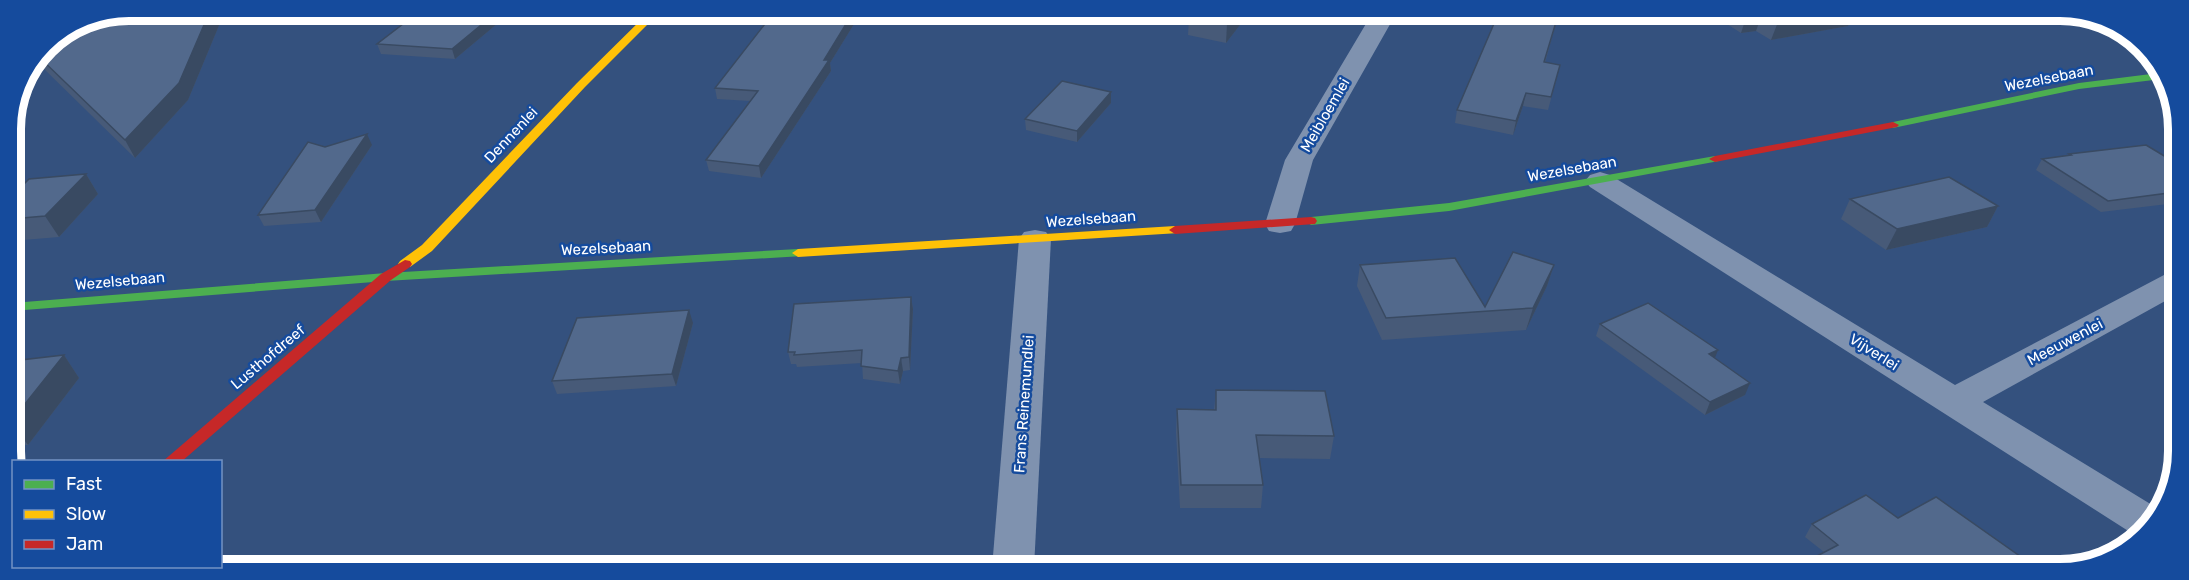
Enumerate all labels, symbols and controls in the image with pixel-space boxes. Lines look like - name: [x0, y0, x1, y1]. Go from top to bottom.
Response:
- street label: Wezelsebaan: [2003, 61, 2095, 95]
- street label: Meibloemlei: [1297, 75, 1353, 155]
- street label: Dennenlei: [481, 103, 541, 167]
- street label: Wezelsebaan: [1526, 152, 1618, 186]
- street label: Wezelsebaan: [1045, 207, 1137, 231]
- street label: Wezelsebaan: [560, 237, 652, 259]
- street label: Wezelsebaan: [74, 268, 166, 294]
- street label: Meeuwenlei: [2024, 315, 2106, 369]
- street label: Lusthofdreef: [227, 321, 309, 393]
- street label: Vijverlei: [1846, 330, 1902, 374]
- street label: Frans Reinemundlei: [1010, 334, 1038, 474]
- legend: [12, 460, 222, 568]
- text: Fast: [66, 473, 102, 495]
- text: Slow: [66, 503, 106, 525]
- text: Jam: [66, 533, 103, 555]

